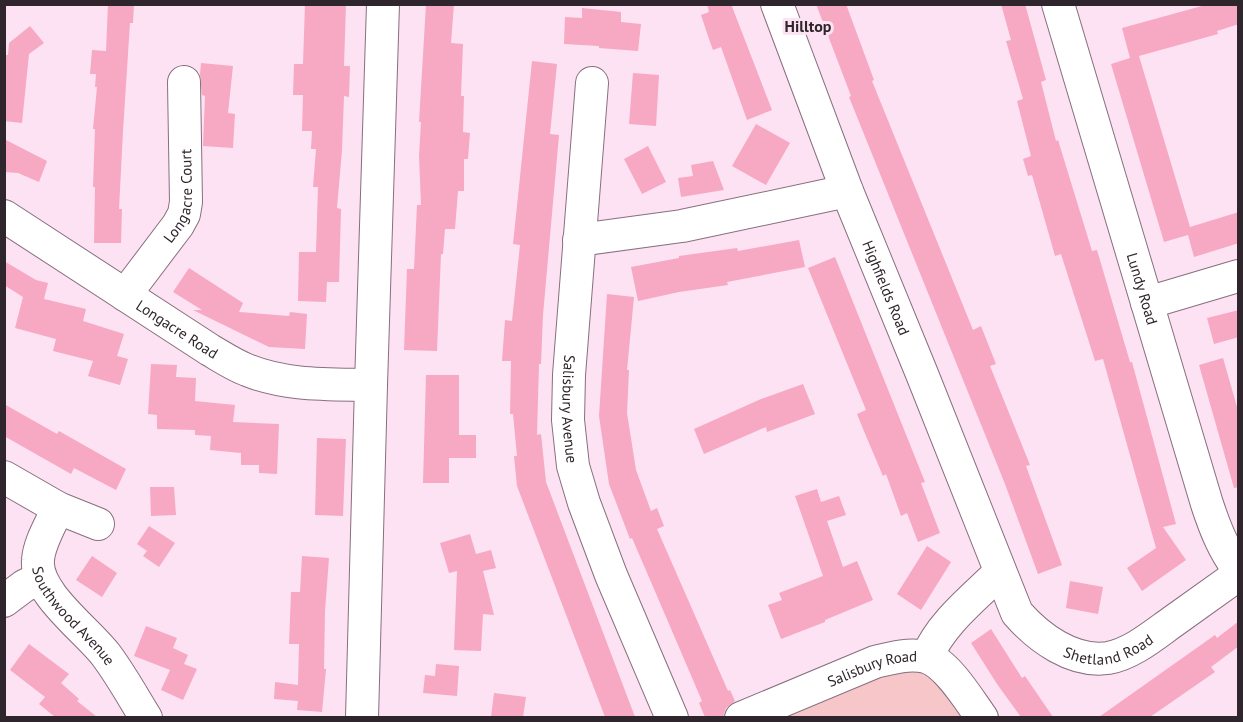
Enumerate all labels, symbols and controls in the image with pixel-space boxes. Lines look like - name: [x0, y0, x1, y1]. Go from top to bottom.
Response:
- district label: Hilltop: [785, 16, 832, 36]
- street label: Longacre Court: [159, 149, 196, 246]
- street label: Highfields Road: [859, 237, 914, 338]
- street label: Lundy Road: [1123, 250, 1163, 327]
- street label: Longacre Road: [133, 295, 222, 362]
- street label: Salisbury Avenue: [558, 354, 582, 464]
- street label: Southwood Avenue: [29, 564, 120, 669]
- street label: Shetland Road: [1061, 629, 1157, 668]
- street label: Salisbury Road: [824, 646, 917, 690]

